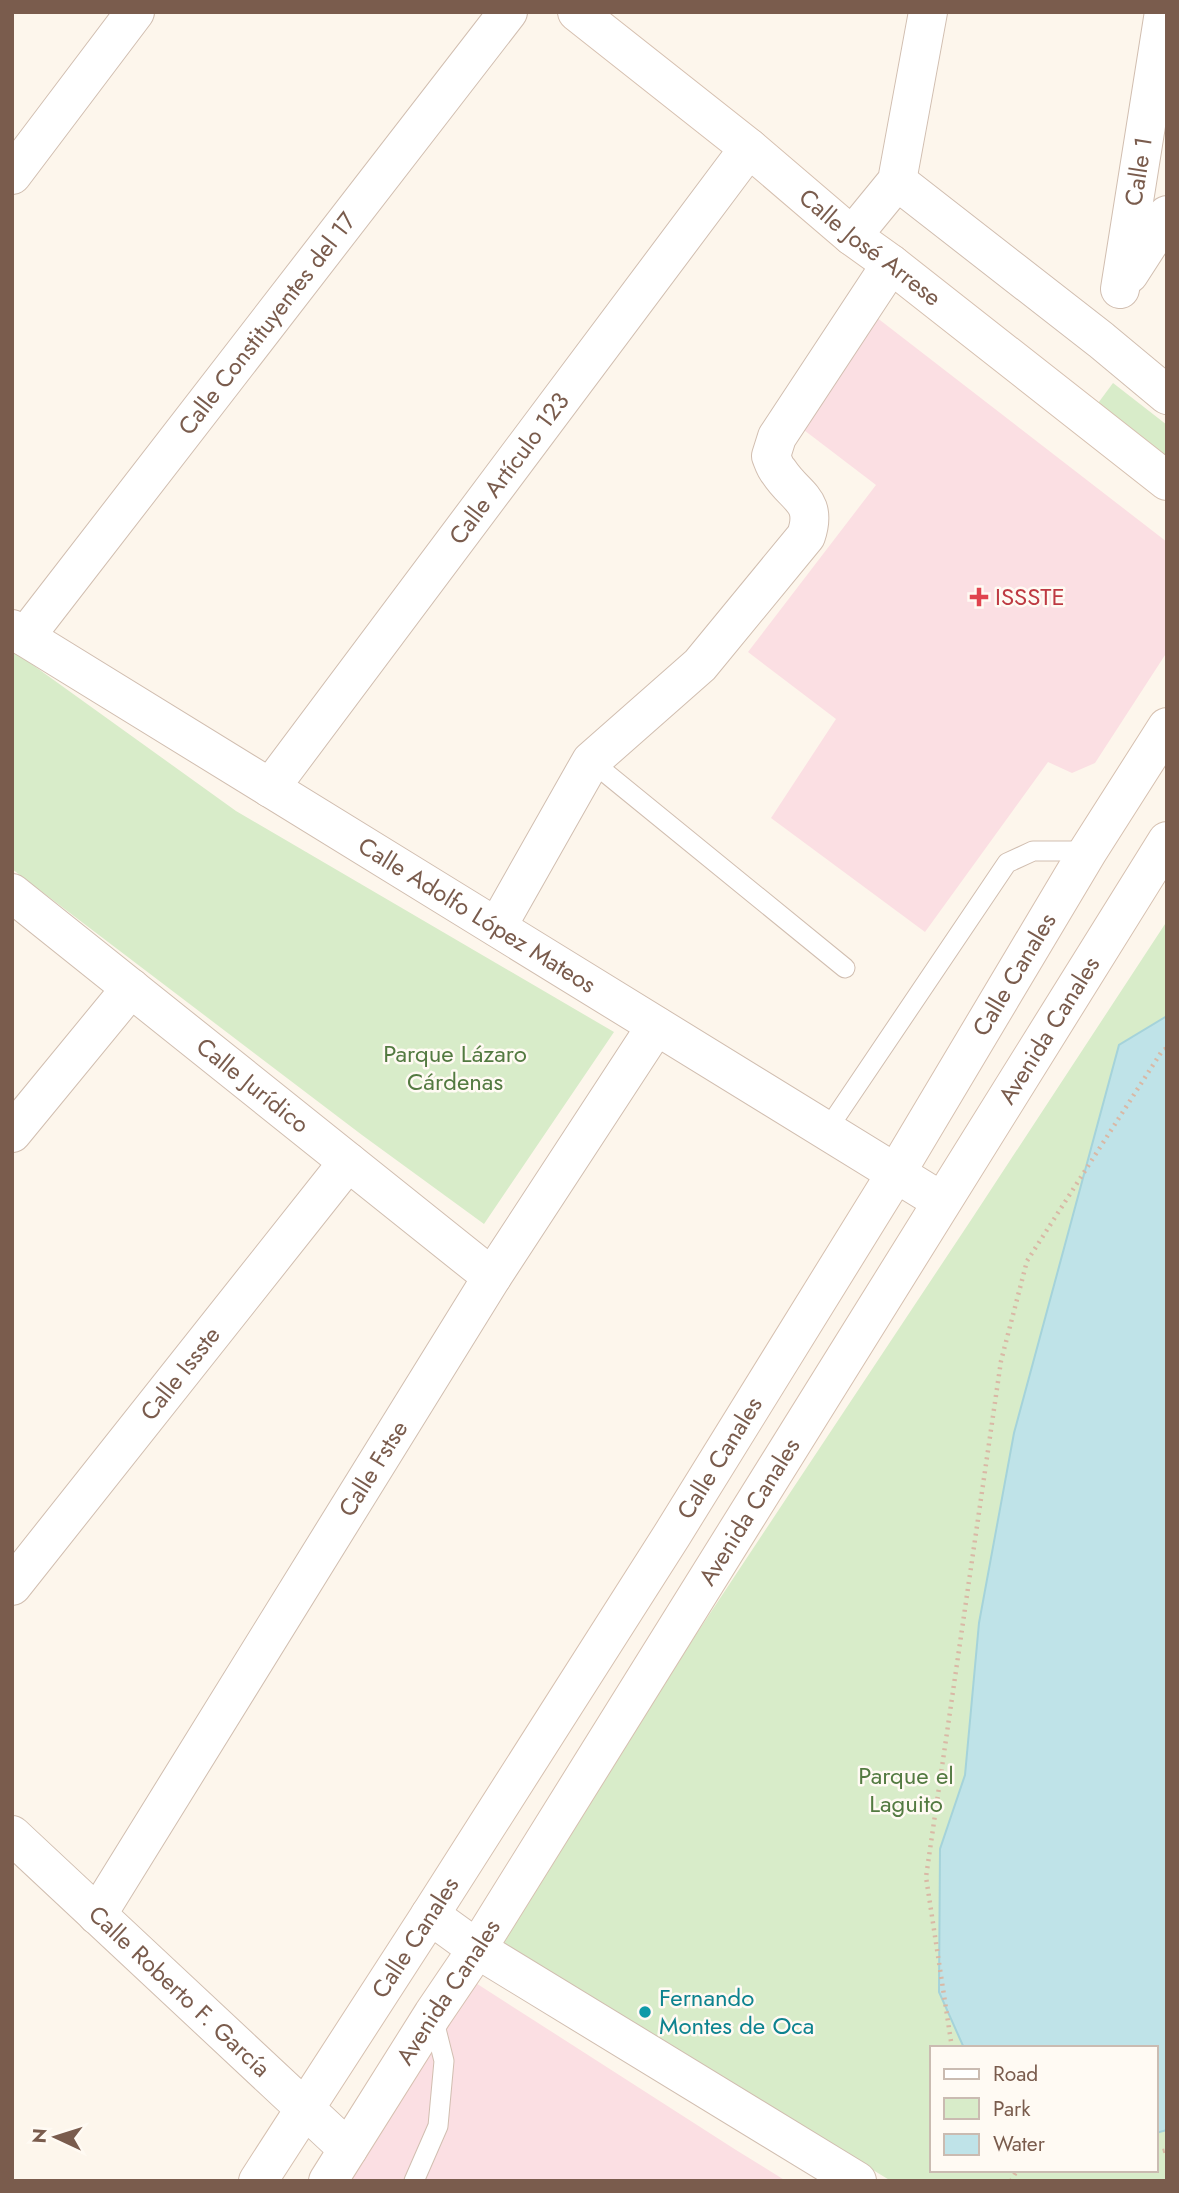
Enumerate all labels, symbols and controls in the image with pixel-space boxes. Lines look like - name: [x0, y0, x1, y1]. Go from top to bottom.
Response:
- street label: Calle 1: [1115, 134, 1161, 208]
- street label: Calle José Arrese: [791, 180, 949, 314]
- street label: Calle Constituyentes del 17: [169, 204, 364, 442]
- street label: Calle Artículo 123: [440, 385, 577, 552]
- place label: ISSSTE: [995, 579, 1065, 614]
- marker: ISSSTE: [969, 587, 989, 607]
- street label: Calle Adolfo López Mateos: [351, 828, 603, 1002]
- street label: Calle Canales: [963, 906, 1064, 1043]
- street label: Avenida Canales: [989, 949, 1108, 1111]
- street label: Calle Jurídico: [189, 1029, 317, 1141]
- park label: Parque Lázaro Cárdenas: [383, 1036, 527, 1099]
- street label: Calle Issste: [132, 1319, 228, 1428]
- street label: Calle Canales: [668, 1390, 771, 1526]
- street label: Calle Fstse: [330, 1413, 416, 1523]
- street label: Avenida Canales: [690, 1431, 808, 1592]
- park label: Parque el Laguito: [858, 1758, 954, 1821]
- street label: Calle Canales: [363, 1870, 467, 2005]
- street label: Calle Roberto F. García: [81, 1897, 278, 2085]
- street label: Avenida Canales: [387, 1912, 509, 2072]
- place label: Fernando Montes de Oca: [659, 1980, 814, 2043]
- marker: Fernando Montes de Oca: [637, 2004, 653, 2020]
- legend: [930, 2046, 1158, 2172]
- text: Road: [993, 2059, 1038, 2089]
- text: Park: [993, 2094, 1031, 2124]
- north arrow: [21, 2102, 91, 2172]
- text: N: [26, 2127, 54, 2144]
- text: Water: [993, 2129, 1046, 2159]

